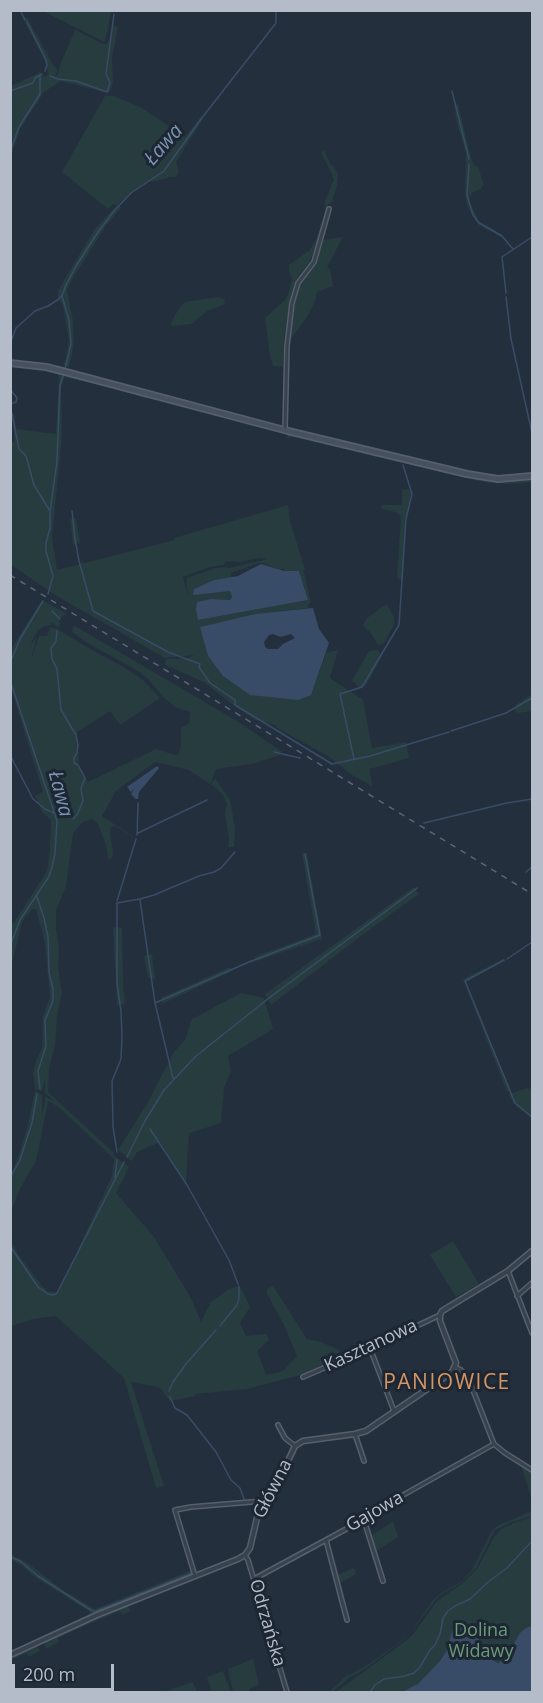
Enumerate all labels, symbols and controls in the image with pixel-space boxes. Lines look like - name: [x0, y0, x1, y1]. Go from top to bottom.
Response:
- water label: Ława: [140, 120, 188, 170]
- water label: Ława: [42, 768, 78, 820]
- street label: Kasztanowa: [321, 1315, 421, 1377]
- district label: PANIOWICE: [383, 1370, 511, 1396]
- street label: Główna: [249, 1456, 297, 1522]
- street label: Gajowa: [343, 1487, 407, 1537]
- street label: Odrzańska: [244, 1577, 290, 1669]
- park label: Dolina Widawy: [448, 1620, 514, 1662]
- scale bar: [15, 1652, 117, 1690]
- text: 200 m: [23, 1662, 75, 1686]

